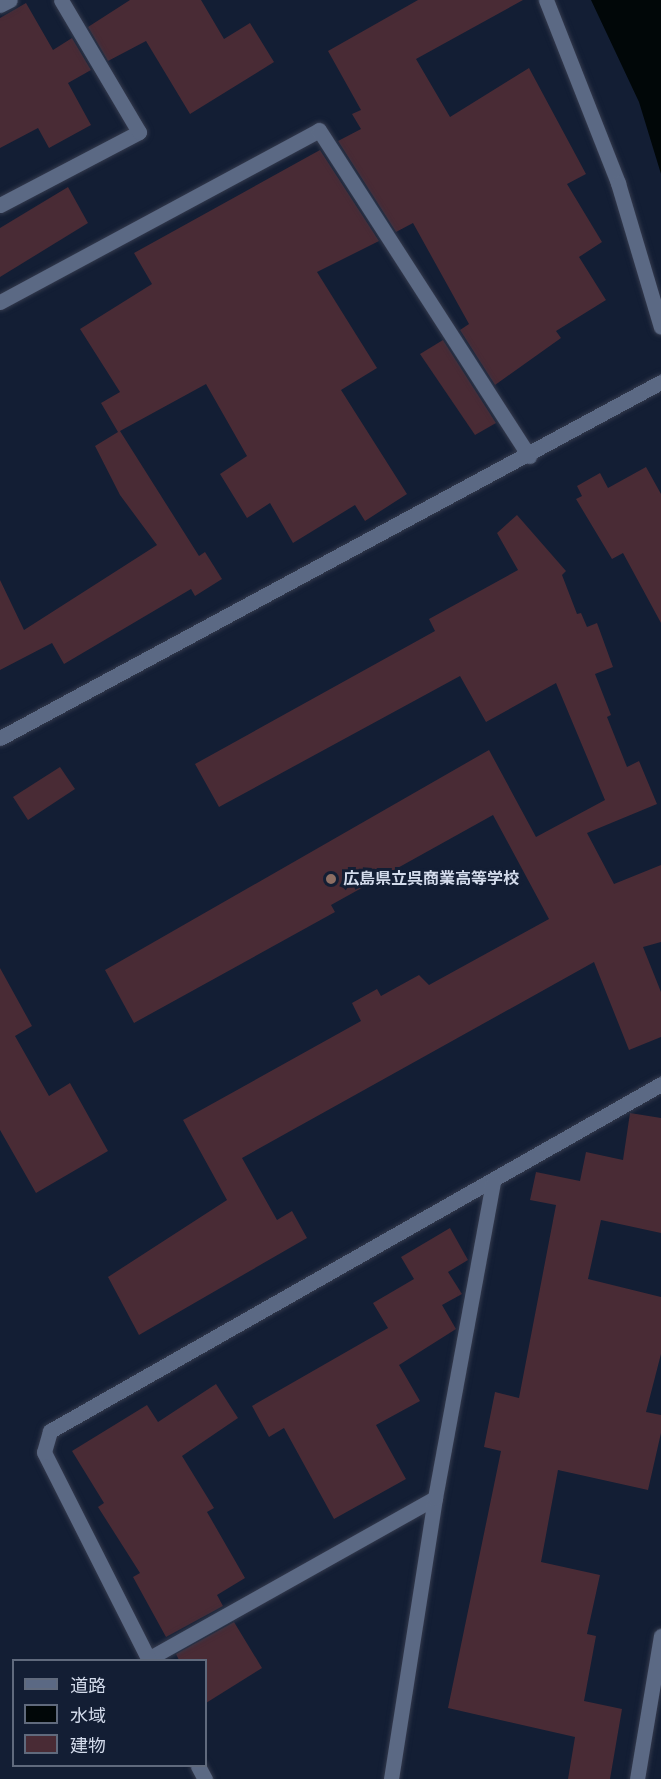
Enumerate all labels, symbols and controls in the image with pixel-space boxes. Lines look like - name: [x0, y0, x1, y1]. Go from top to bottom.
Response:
- place label: 広島県立呉商業高等学校: [343, 869, 519, 889]
- marker: 広島県立呉商業高等学校: [324, 872, 338, 886]
- legend: [12, 1659, 207, 1767]
- text: 道路: [70, 1675, 106, 1697]
- text: 水域: [70, 1705, 106, 1727]
- text: 建物: [70, 1735, 106, 1757]

